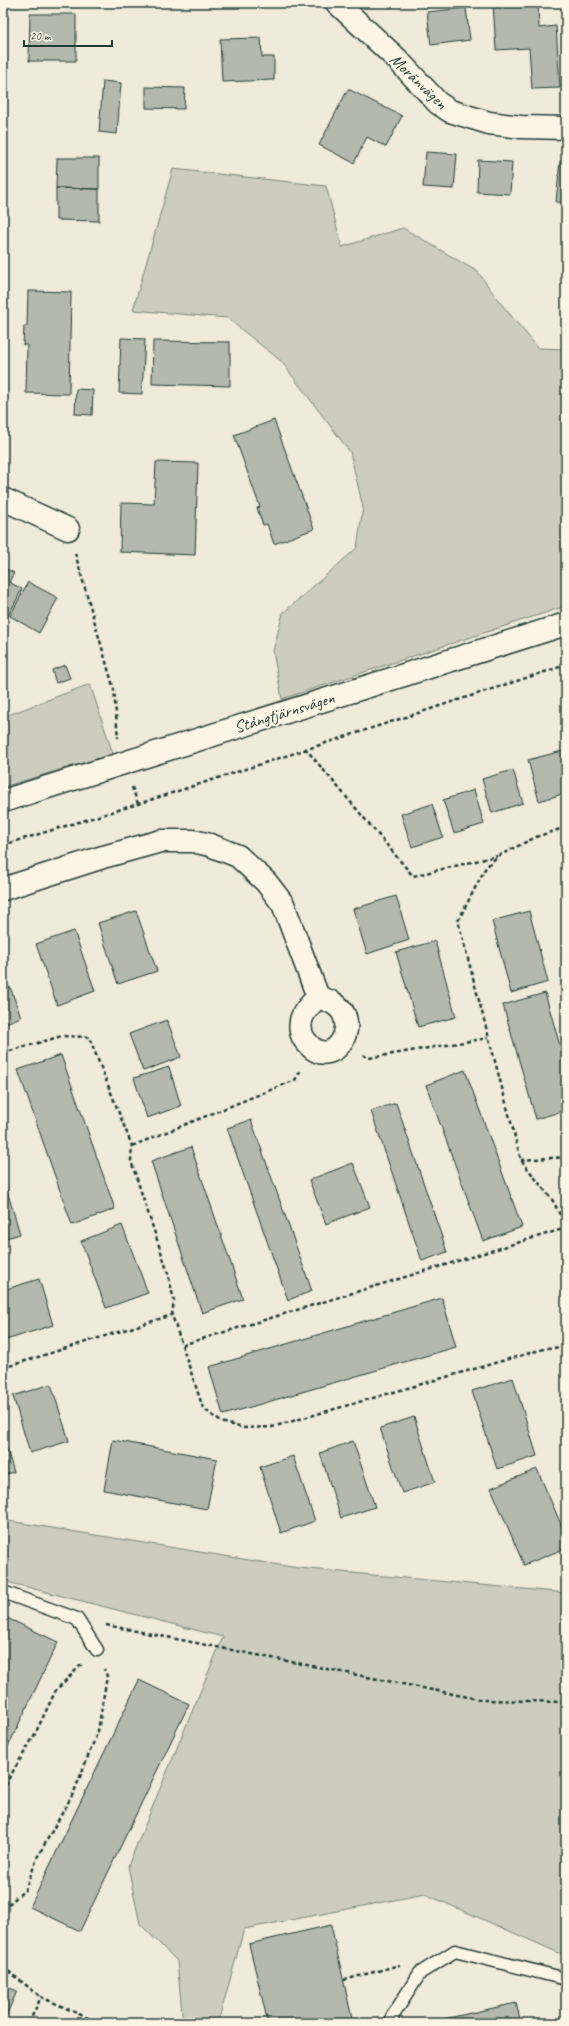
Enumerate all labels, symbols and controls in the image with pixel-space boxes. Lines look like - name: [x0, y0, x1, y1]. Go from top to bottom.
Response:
- scale bar: [24, 22, 112, 48]
- text: 20 m: [30, 28, 52, 44]
- street label: Moränvägen: [386, 49, 452, 114]
- street label: Stångtjärnsvägen: [231, 687, 337, 738]

